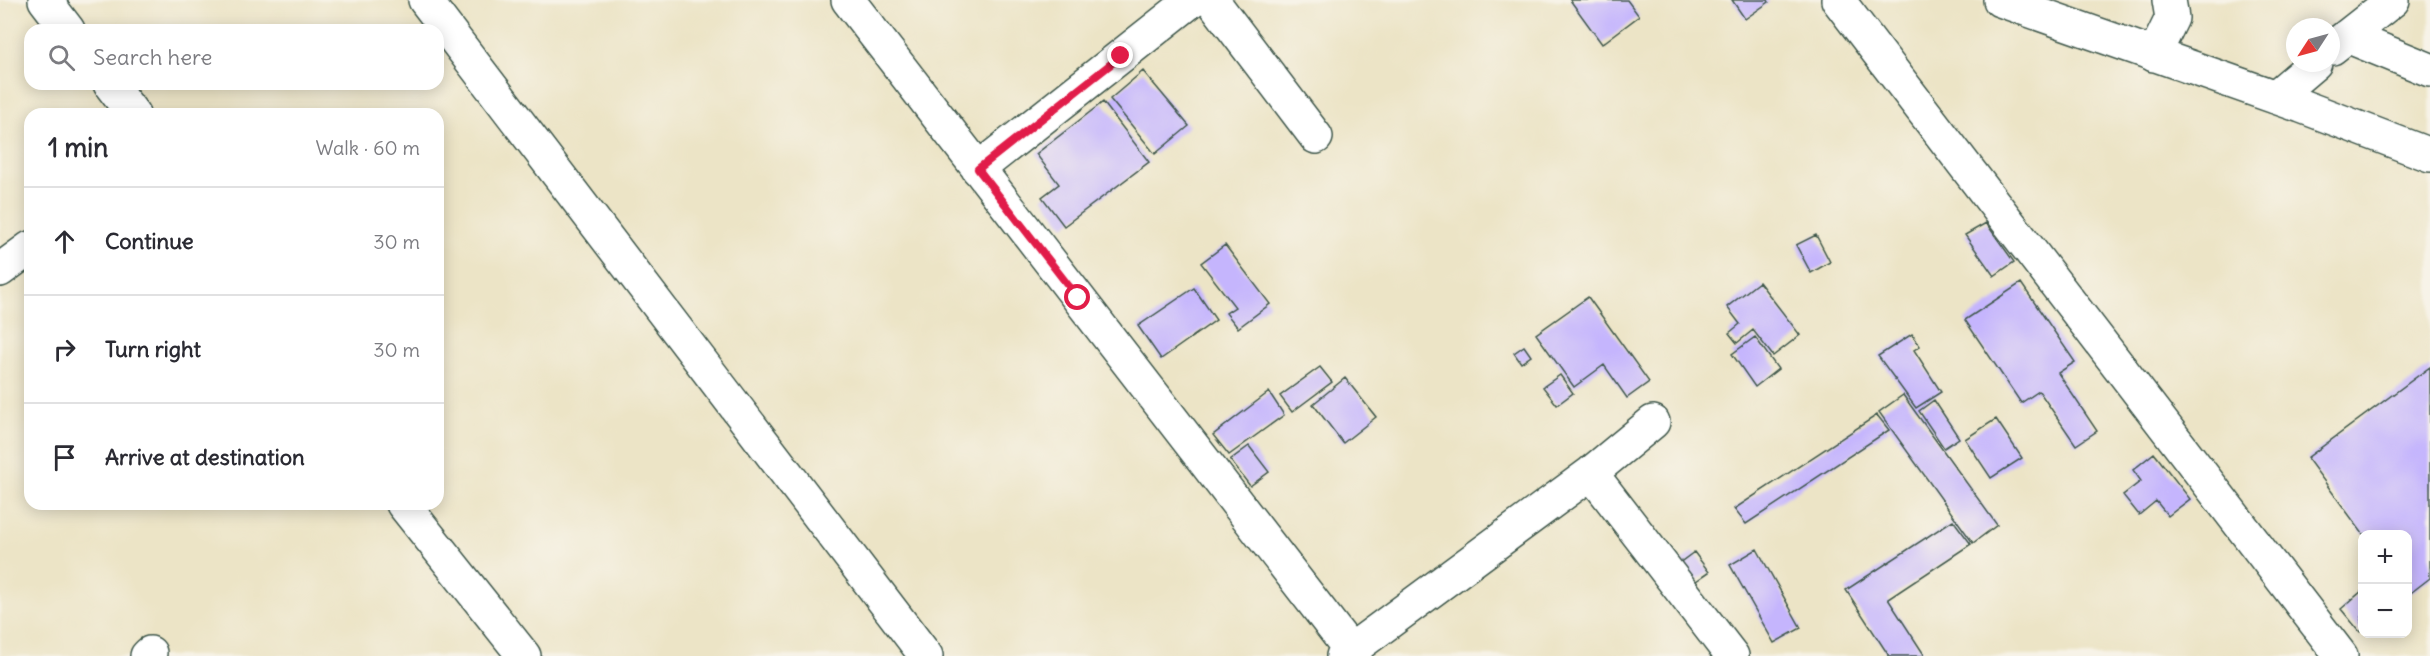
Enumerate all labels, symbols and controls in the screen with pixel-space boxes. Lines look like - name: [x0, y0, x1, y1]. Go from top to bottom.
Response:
- north arrow: [2286, 18, 2340, 72]
- search box: [24, 24, 444, 90]
- icon: search: [45, 41, 78, 74]
- route end: [1107, 42, 1133, 68]
- text: Search here: [93, 43, 212, 71]
- text: 1 min: [48, 131, 108, 164]
- text: Walk · 60 m: [315, 135, 420, 160]
- icon: ahead: [48, 225, 81, 258]
- text: Continue: [105, 227, 194, 255]
- text: 30 m: [373, 229, 420, 254]
- route start: [1064, 284, 1090, 310]
- icon: right: [48, 333, 81, 366]
- text: Turn right: [105, 335, 201, 363]
- text: 30 m: [373, 337, 420, 362]
- icon: arrive: [48, 441, 81, 474]
- text: Arrive at destination: [105, 443, 305, 471]
- map controls: [2358, 530, 2412, 638]
- button: +: [2358, 530, 2412, 584]
- button: −: [2358, 584, 2412, 638]

